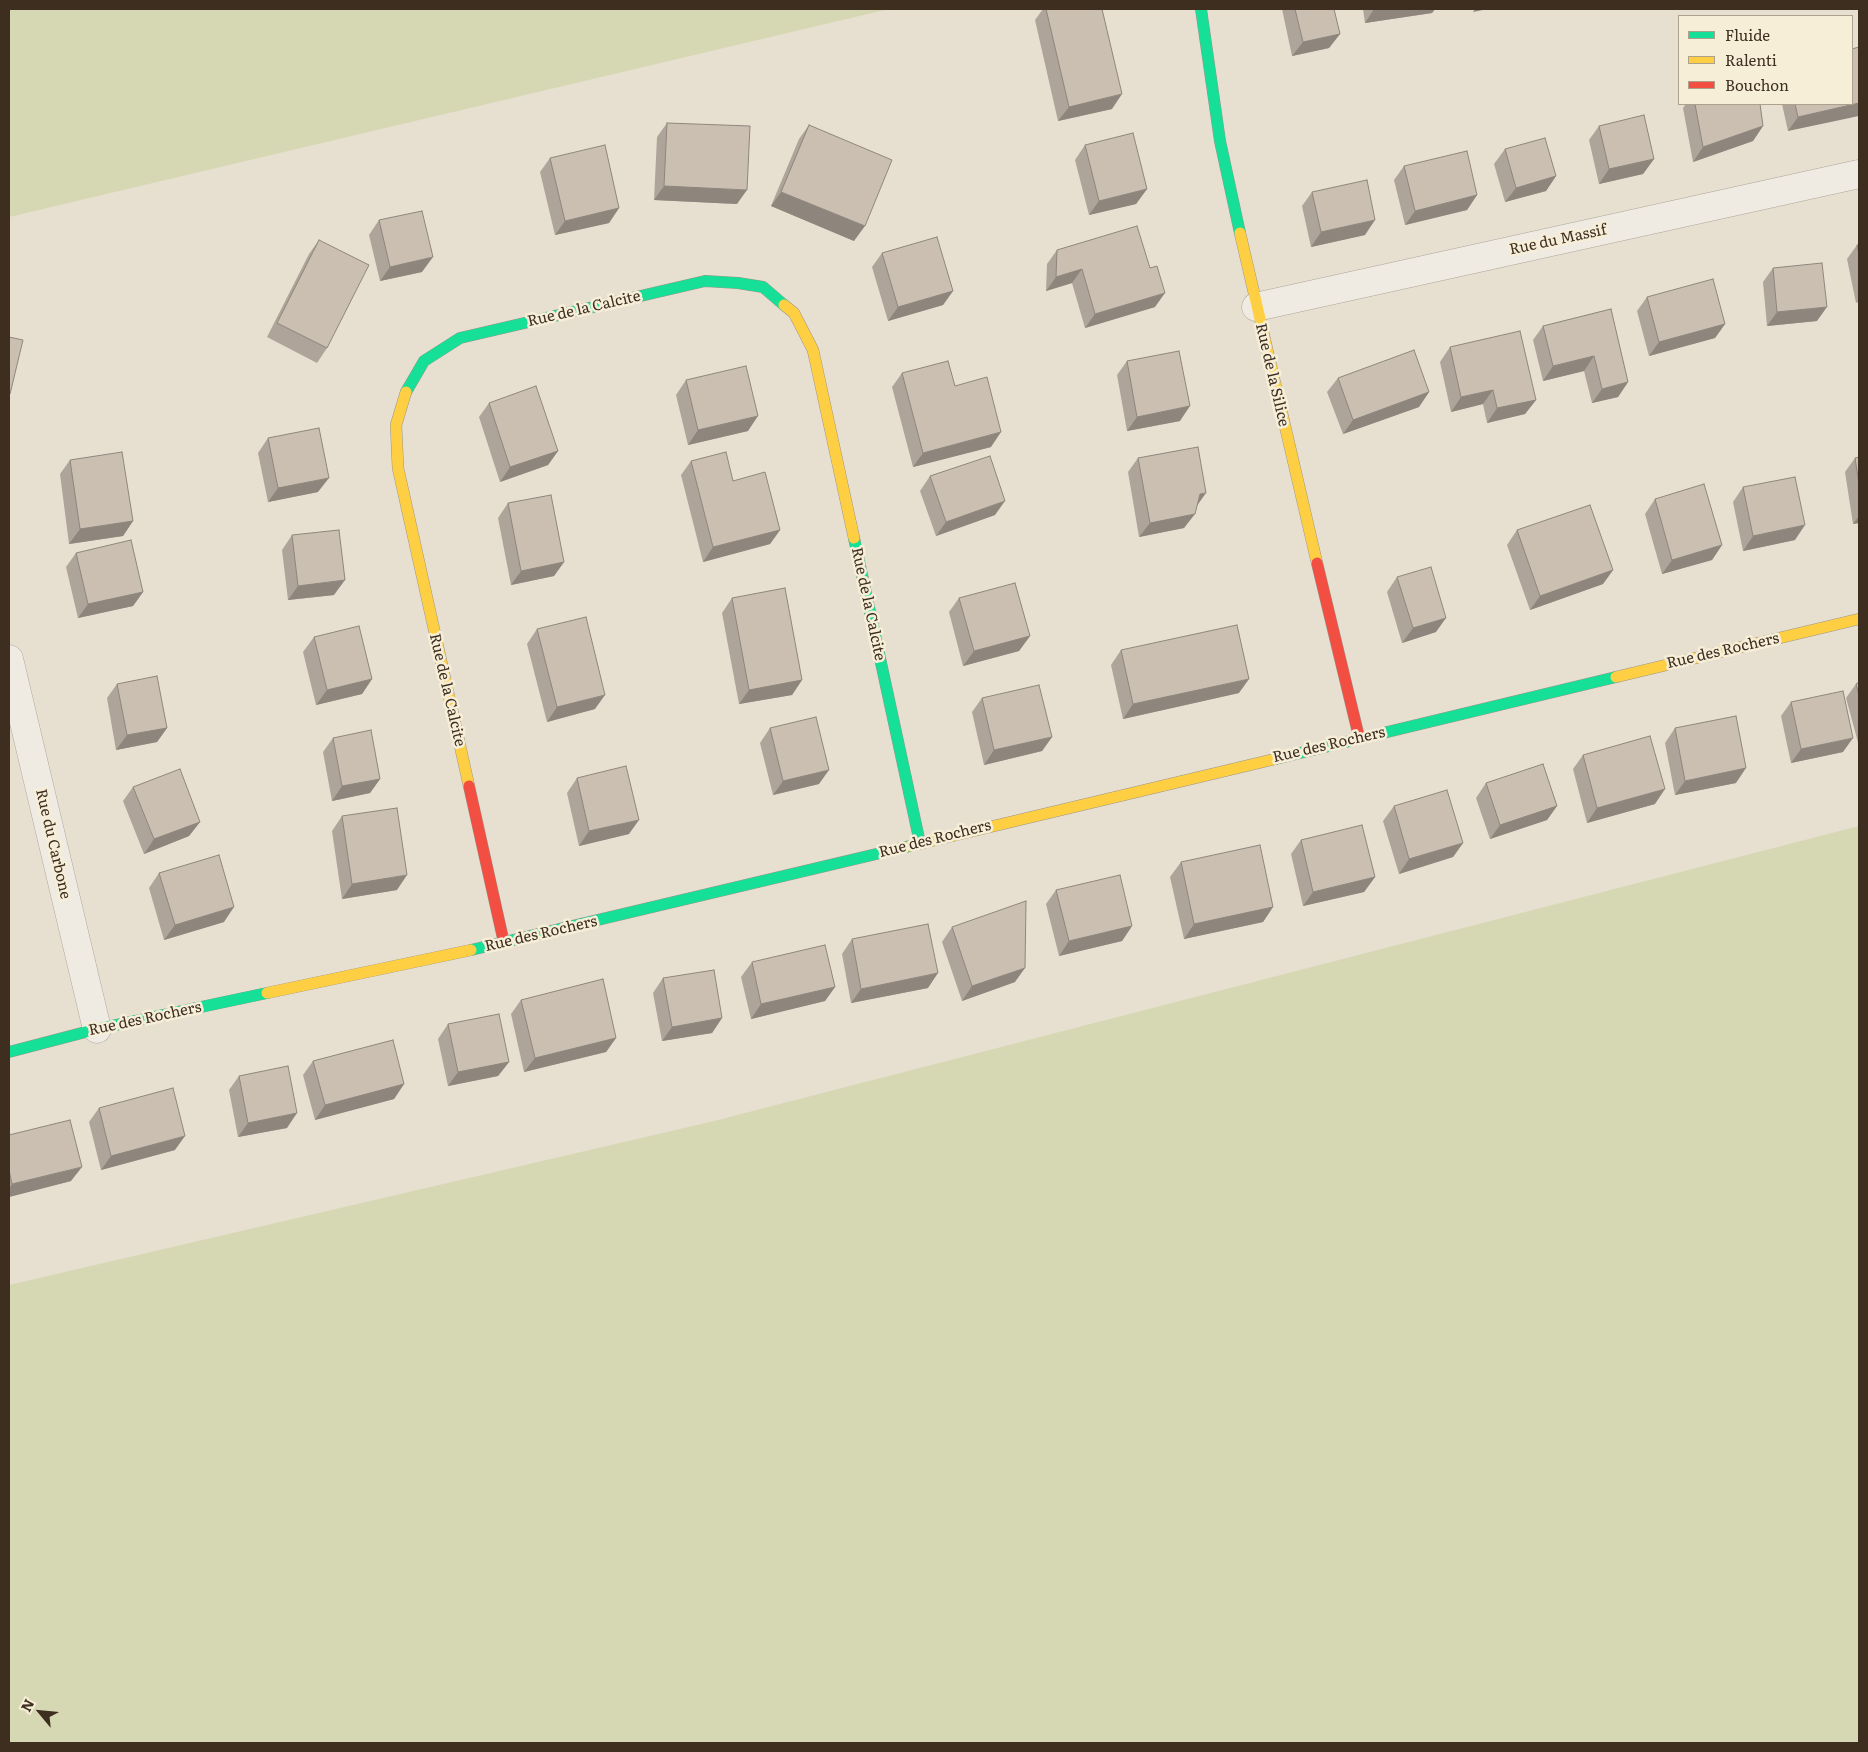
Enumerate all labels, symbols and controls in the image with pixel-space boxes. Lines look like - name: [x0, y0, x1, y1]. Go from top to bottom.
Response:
- legend: [1678, 15, 1853, 105]
- text: Fluide: [1725, 23, 1770, 46]
- text: Ralenti: [1725, 48, 1777, 71]
- text: Bouchon: [1725, 73, 1789, 96]
- street label: Rue du Massif: [1508, 221, 1608, 259]
- street label: Rue de la Calcite: [526, 287, 642, 331]
- street label: Rue de la Silice: [1251, 322, 1293, 428]
- street label: Rue de la Calcite: [847, 546, 889, 662]
- street label: Rue des Rochers: [1665, 629, 1781, 673]
- street label: Rue de la Calcite: [425, 632, 469, 748]
- street label: Rue des Rochers: [1271, 723, 1387, 767]
- street label: Rue du Carbone: [32, 787, 74, 901]
- street label: Rue des Rochers: [877, 816, 993, 862]
- street label: Rue des Rochers: [483, 912, 599, 956]
- street label: Rue des Rochers: [87, 998, 203, 1040]
- north arrow: [15, 1687, 65, 1737]
- text: N: [15, 1695, 38, 1715]

